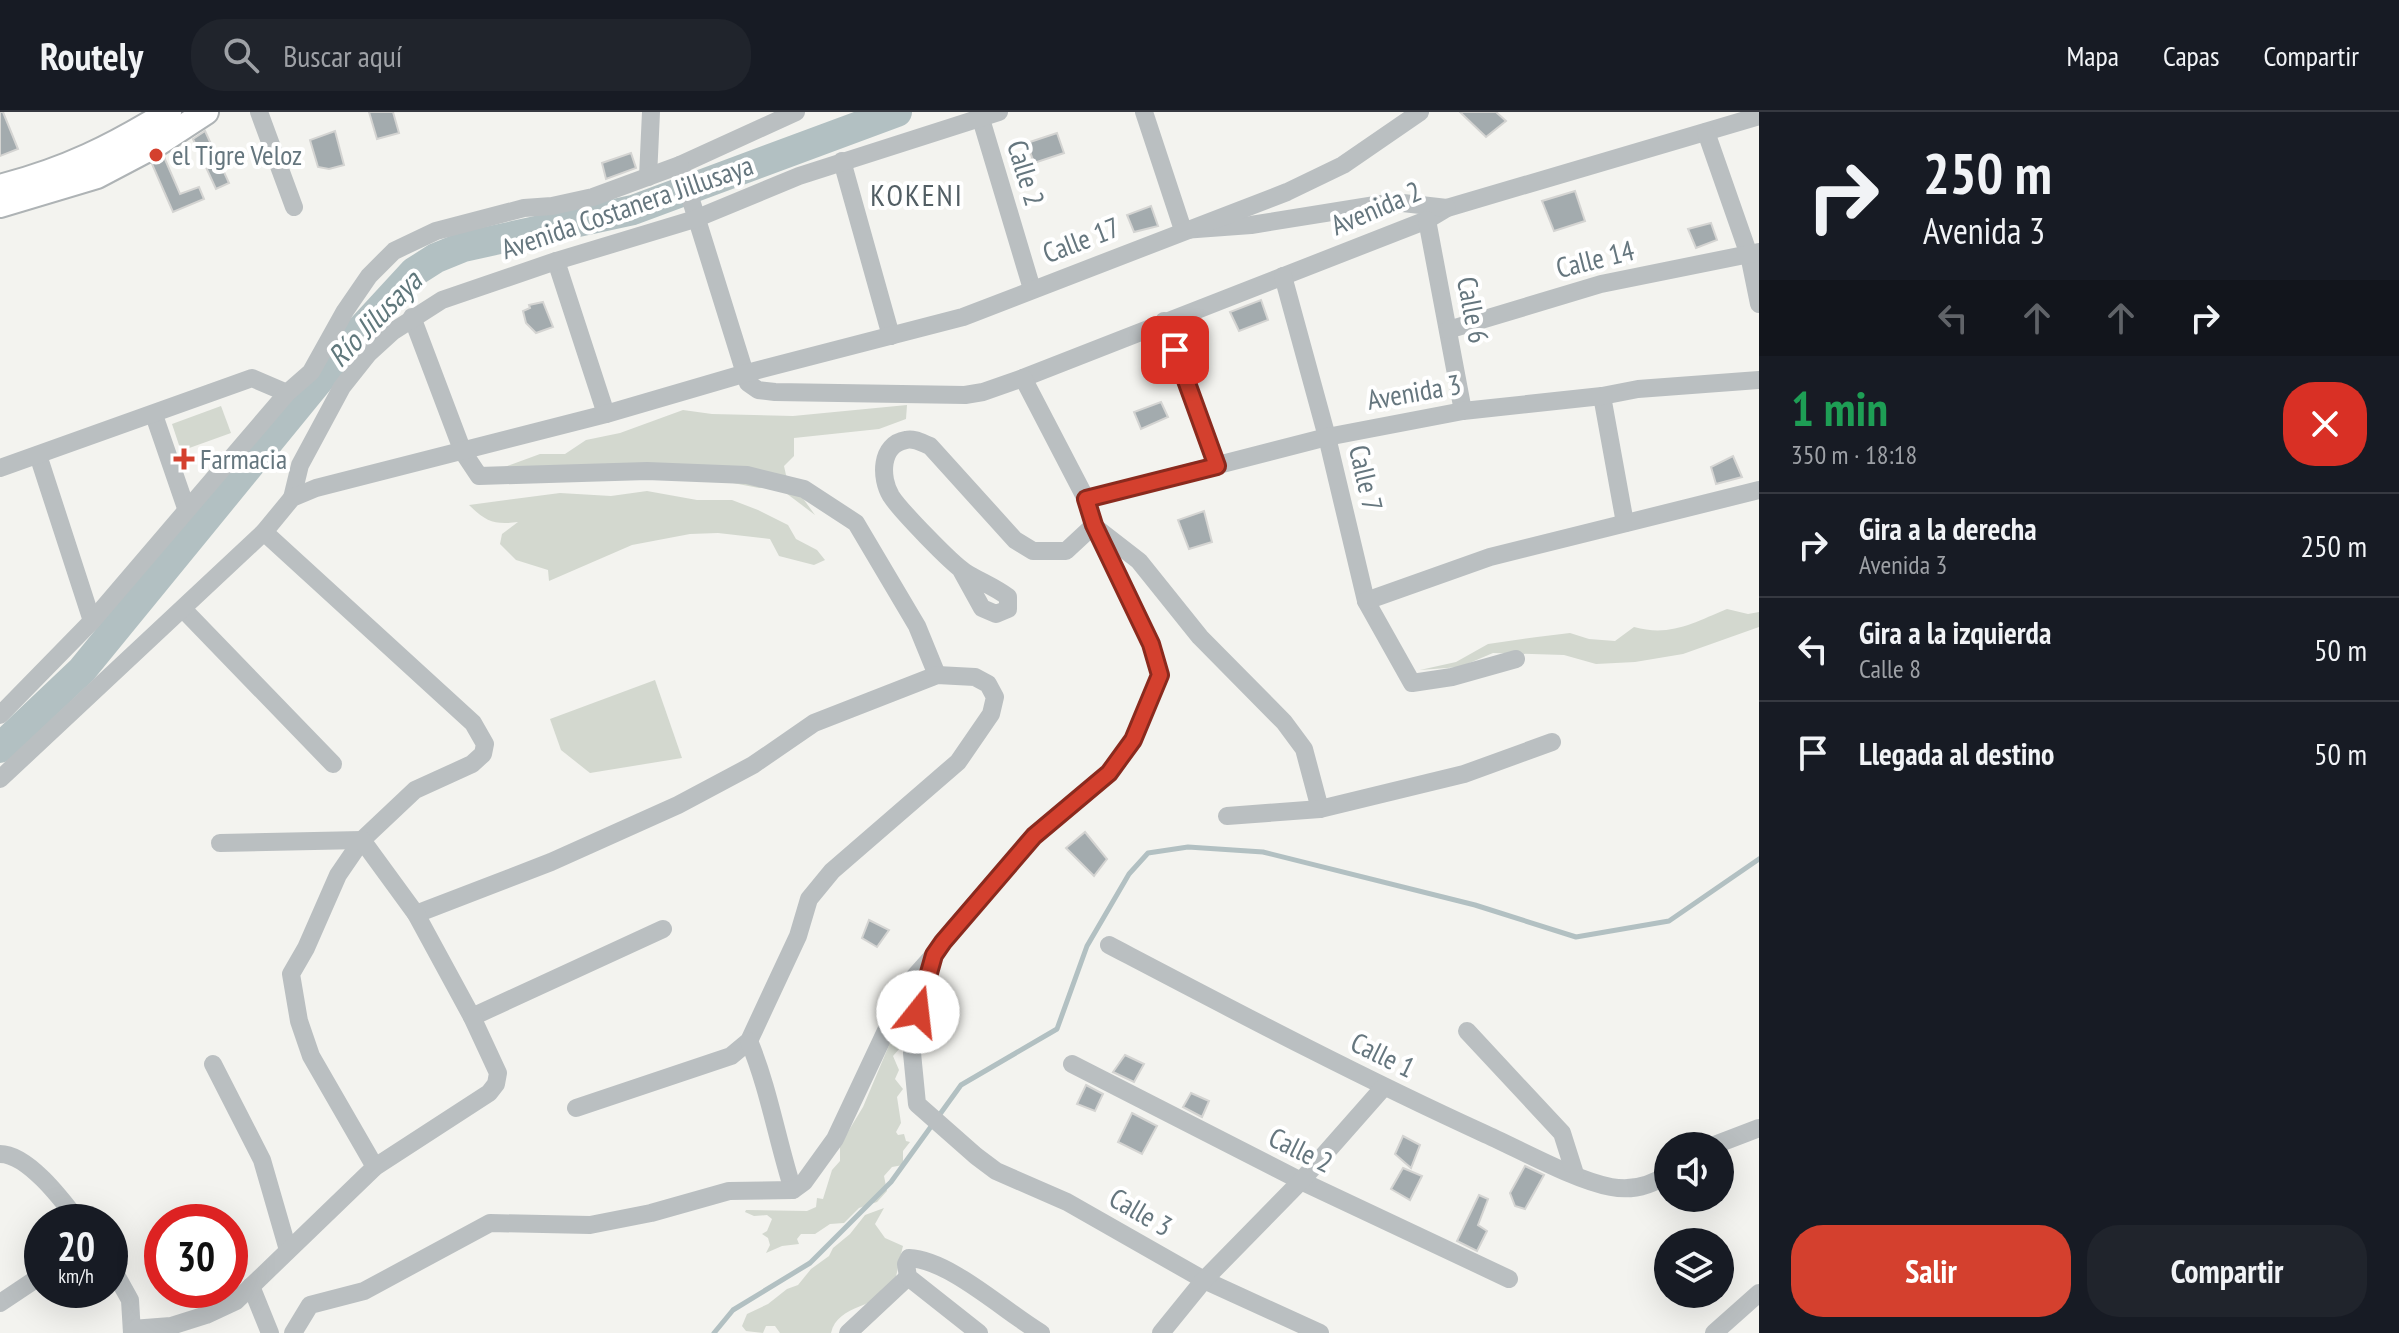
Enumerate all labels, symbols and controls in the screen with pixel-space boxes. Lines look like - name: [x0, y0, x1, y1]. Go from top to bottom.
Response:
- search box: [191, 19, 751, 91]
- text: Routely: [40, 31, 143, 80]
- icon: search: [219, 33, 263, 77]
- text: Buscar aquí: [283, 36, 402, 75]
- text: Mapa: [2067, 37, 2119, 74]
- text: Capas: [2163, 37, 2219, 74]
- text: Compartir: [2263, 37, 2359, 74]
- street label: Calle 2: [999, 135, 1054, 210]
- place label: el Tigre Veloz: [172, 136, 302, 173]
- text: 250 m: [1923, 137, 2052, 209]
- icon: right: [1791, 144, 1895, 248]
- marker: el Tigre Veloz: [147, 146, 165, 164]
- street label: Avenida Costanera Jillusaya: [496, 146, 758, 267]
- street label: Avenida 2: [1325, 172, 1427, 243]
- district label: KOKENI: [870, 175, 964, 214]
- text: Avenida 3: [1923, 207, 2045, 254]
- street label: Calle 17: [1037, 208, 1125, 271]
- street label: Calle 14: [1552, 231, 1638, 286]
- water label: Río Jilusaya: [318, 260, 431, 374]
- street label: Calle 6: [1449, 274, 1498, 346]
- icon: left: [1931, 296, 1975, 340]
- icon: ahead: [2015, 296, 2059, 340]
- icon: ahead: [2099, 296, 2143, 340]
- icon: right: [2183, 296, 2227, 340]
- pin: [1141, 316, 1209, 384]
- icon: arrive: [1153, 328, 1197, 372]
- street label: Avenida 3: [1364, 365, 1464, 418]
- text: 1 min: [1791, 377, 1888, 439]
- button: close: [2283, 382, 2367, 466]
- text: 350 m · 18:18: [1791, 438, 1917, 471]
- place label: Farmacia: [200, 440, 287, 477]
- street label: Calle 7: [1341, 441, 1392, 515]
- marker: Farmacia: [175, 450, 193, 468]
- text: Gira a la derecha: [1859, 509, 2037, 548]
- icon: right: [1791, 523, 1835, 567]
- text: 250 m: [2301, 526, 2367, 565]
- text: Avenida 3: [1859, 548, 1947, 581]
- text: Gira a la izquierda: [1859, 613, 2051, 652]
- icon: left: [1791, 627, 1835, 671]
- text: 50 m: [2314, 630, 2367, 669]
- text: Calle 8: [1859, 652, 1921, 685]
- icon: arrive: [1791, 731, 1835, 775]
- text: Llegada al destino: [1859, 734, 2054, 773]
- text: 50 m: [2314, 734, 2367, 773]
- position arrow: [876, 970, 960, 1054]
- street label: Calle 1: [1345, 1023, 1421, 1086]
- street label: Calle 2: [1263, 1118, 1339, 1181]
- map controls: [1654, 1132, 1734, 1308]
- button: sound: [1654, 1132, 1734, 1212]
- street label: Calle 3: [1103, 1179, 1179, 1244]
- speed limit sign: 30: [144, 1204, 248, 1308]
- text: 20: [57, 1220, 95, 1272]
- button: Salir: [1791, 1225, 2071, 1317]
- button: Compartir: [2087, 1225, 2367, 1317]
- button: layers: [1654, 1228, 1734, 1308]
- text: km/h: [58, 1263, 94, 1289]

